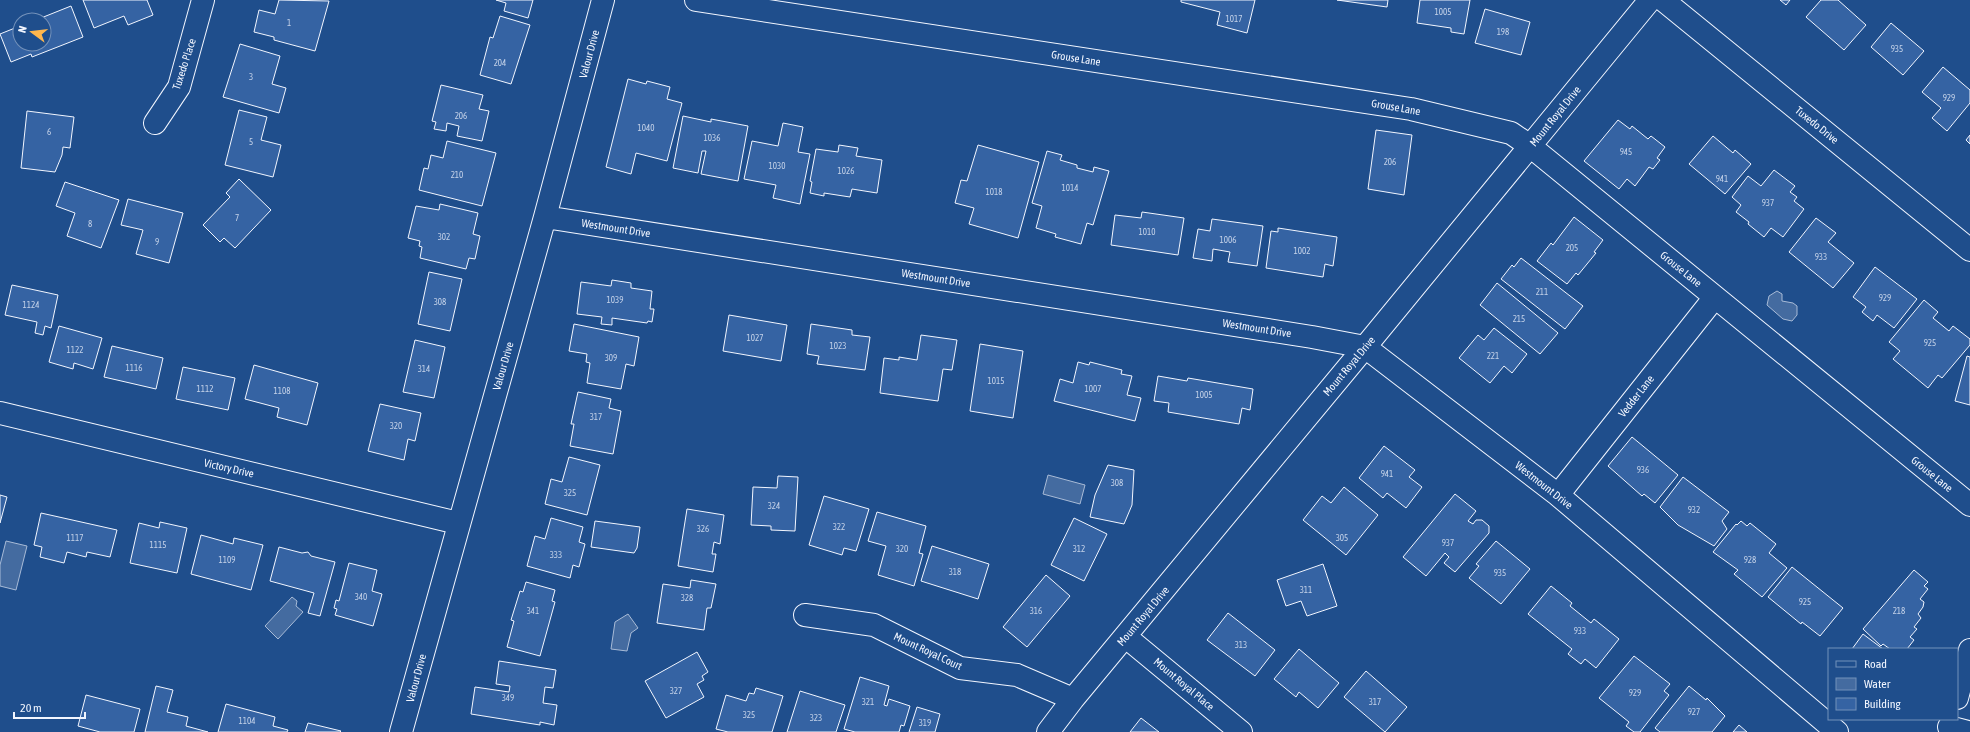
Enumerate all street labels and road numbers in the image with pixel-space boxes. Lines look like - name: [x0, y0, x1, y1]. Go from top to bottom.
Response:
- street label: Valour Drive: [577, 29, 601, 79]
- street label: Tuxedo Place: [170, 37, 198, 91]
- street label: Grouse Lane: [1051, 48, 1101, 68]
- street label: Mount Royal Drive: [1527, 84, 1583, 148]
- street label: Grouse Lane: [1371, 97, 1421, 117]
- street label: Tuxedo Drive: [1793, 104, 1841, 146]
- street label: Westmount Drive: [581, 217, 651, 239]
- street label: Grouse Lane: [1658, 249, 1704, 289]
- street label: Westmount Drive: [901, 267, 971, 289]
- street label: Westmount Drive: [1222, 317, 1292, 339]
- street label: Mount Royal Drive: [1321, 334, 1377, 398]
- street label: Valour Drive: [490, 341, 516, 391]
- street label: Vedder Lane: [1616, 373, 1656, 419]
- street label: Grouse Lane: [1909, 454, 1955, 494]
- street label: Victory Drive: [203, 456, 255, 480]
- street label: Westmount Drive: [1513, 459, 1575, 511]
- street label: Mount Royal Drive: [1115, 584, 1171, 648]
- street label: Mount Royal Court: [892, 630, 964, 672]
- street label: Valour Drive: [404, 653, 428, 703]
- street label: Mount Royal Place: [1151, 655, 1217, 713]

